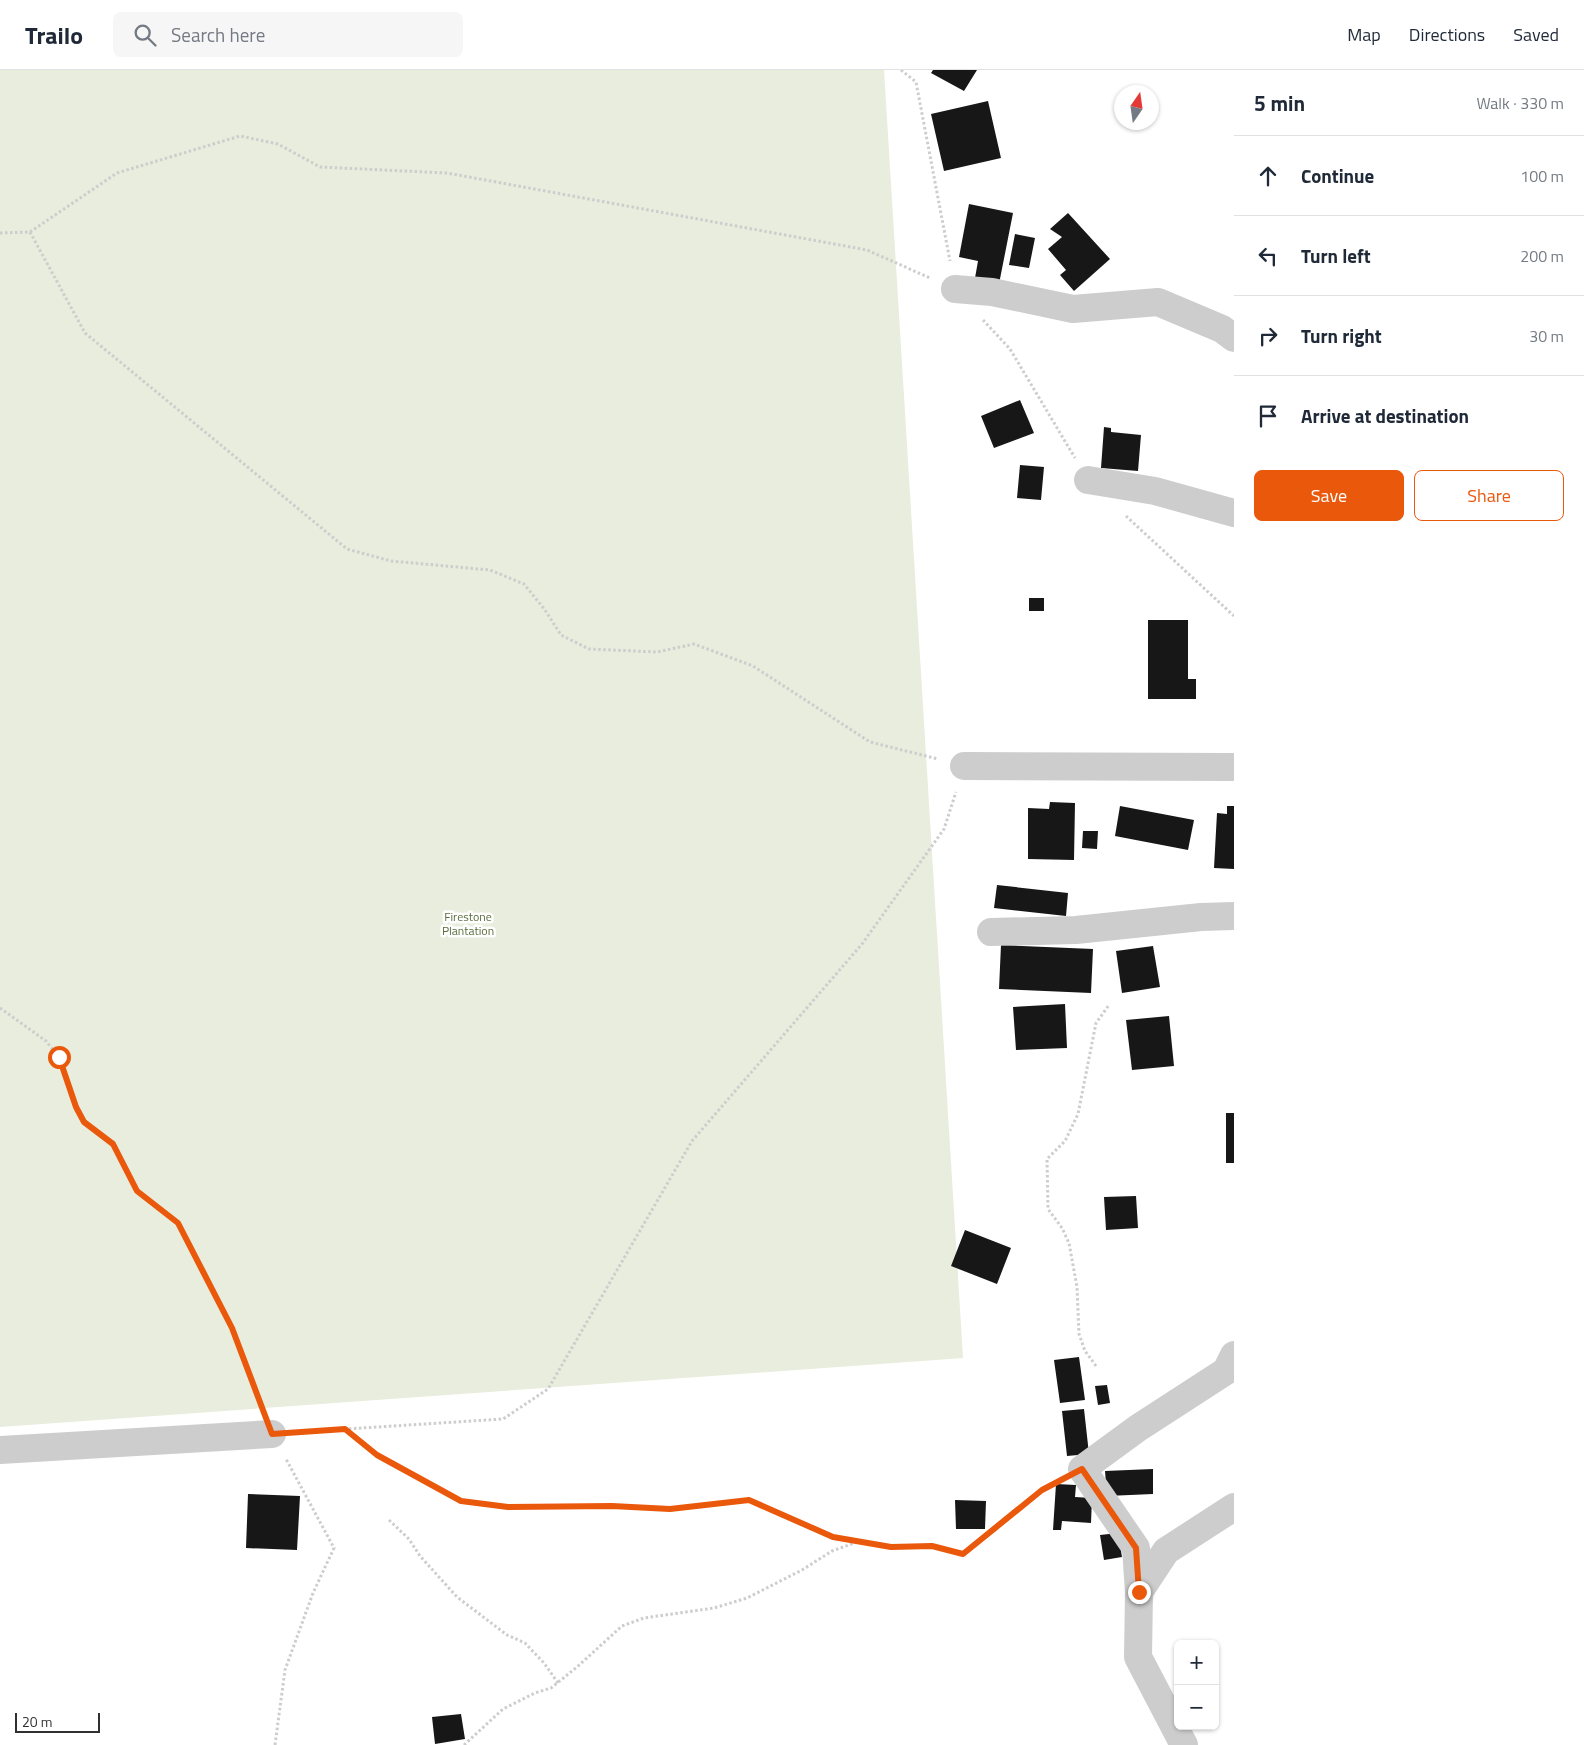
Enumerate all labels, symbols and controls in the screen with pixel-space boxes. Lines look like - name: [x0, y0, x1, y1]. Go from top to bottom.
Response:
- search box: [113, 12, 463, 57]
- text: Trailo: [25, 17, 83, 53]
- text: Search here: [171, 20, 265, 49]
- icon: search: [131, 21, 159, 49]
- text: Map: [1347, 21, 1381, 48]
- text: Directions: [1409, 21, 1485, 48]
- text: Saved: [1513, 21, 1559, 48]
- north arrow: [1114, 85, 1159, 130]
- text: 5 min: [1254, 87, 1305, 119]
- text: Walk · 330 m: [1476, 91, 1564, 115]
- text: Continue: [1301, 161, 1374, 190]
- icon: ahead: [1254, 162, 1282, 190]
- text: 100 m: [1520, 164, 1564, 188]
- text: Turn left: [1301, 241, 1371, 270]
- icon: left: [1254, 242, 1282, 270]
- text: 200 m: [1520, 244, 1564, 268]
- text: Turn right: [1301, 321, 1382, 350]
- icon: right: [1254, 322, 1282, 350]
- text: 30 m: [1529, 324, 1564, 348]
- text: Arrive at destination: [1301, 401, 1469, 430]
- icon: arrive: [1254, 402, 1282, 430]
- button: Save: [1254, 470, 1404, 521]
- button: Share: [1414, 470, 1564, 521]
- park label: Firestone Plantation: [442, 907, 494, 940]
- route start: [48, 1046, 71, 1069]
- route end: [1128, 1581, 1151, 1604]
- map controls: [1174, 1640, 1219, 1730]
- button: +: [1174, 1640, 1219, 1685]
- button: −: [1174, 1685, 1219, 1730]
- scale bar: [15, 1710, 100, 1733]
- text: 20 m: [22, 1711, 52, 1732]

